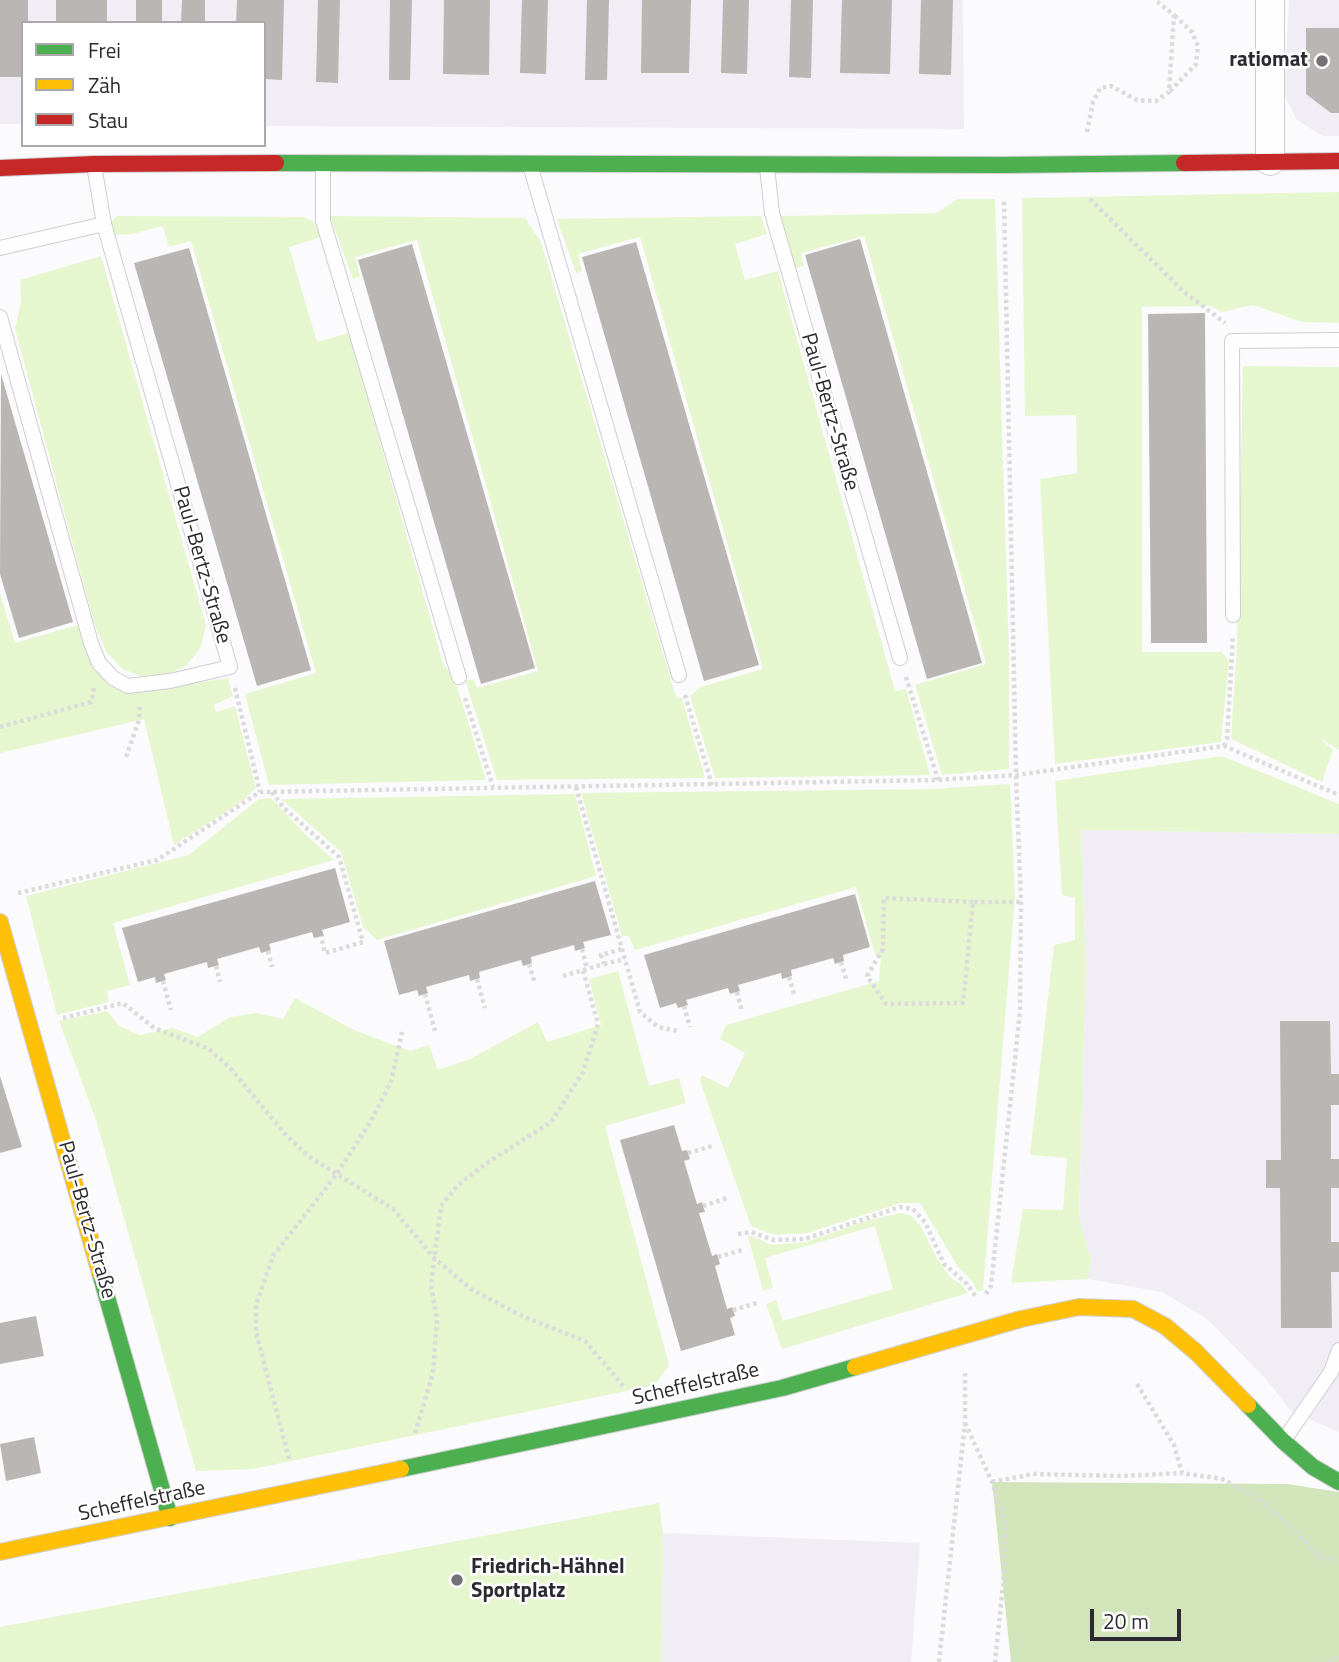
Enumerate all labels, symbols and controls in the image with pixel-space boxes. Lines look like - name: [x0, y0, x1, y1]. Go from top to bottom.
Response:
- legend: [21, 21, 266, 147]
- text: Frei: [88, 34, 121, 66]
- place label: ratiomat: [1229, 48, 1308, 74]
- marker: ratiomat: [1314, 53, 1330, 69]
- text: Zäh: [88, 69, 121, 101]
- text: Stau: [88, 104, 128, 136]
- street label: Paul-Bertz-Straße: [794, 330, 864, 494]
- street label: Paul-Bertz-Straße: [166, 483, 236, 647]
- street label: Paul-Bertz-Straße: [51, 1138, 121, 1302]
- street label: Scheffelstraße: [630, 1358, 762, 1412]
- street label: Scheffelstraße: [76, 1476, 208, 1528]
- place label: Friedrich-Hähnel Sportplatz: [471, 1555, 625, 1605]
- marker: Friedrich-Hähnel Sportplatz: [449, 1572, 465, 1588]
- scale bar: [1094, 1596, 1185, 1640]
- text: 20 m: [1103, 1605, 1149, 1637]

